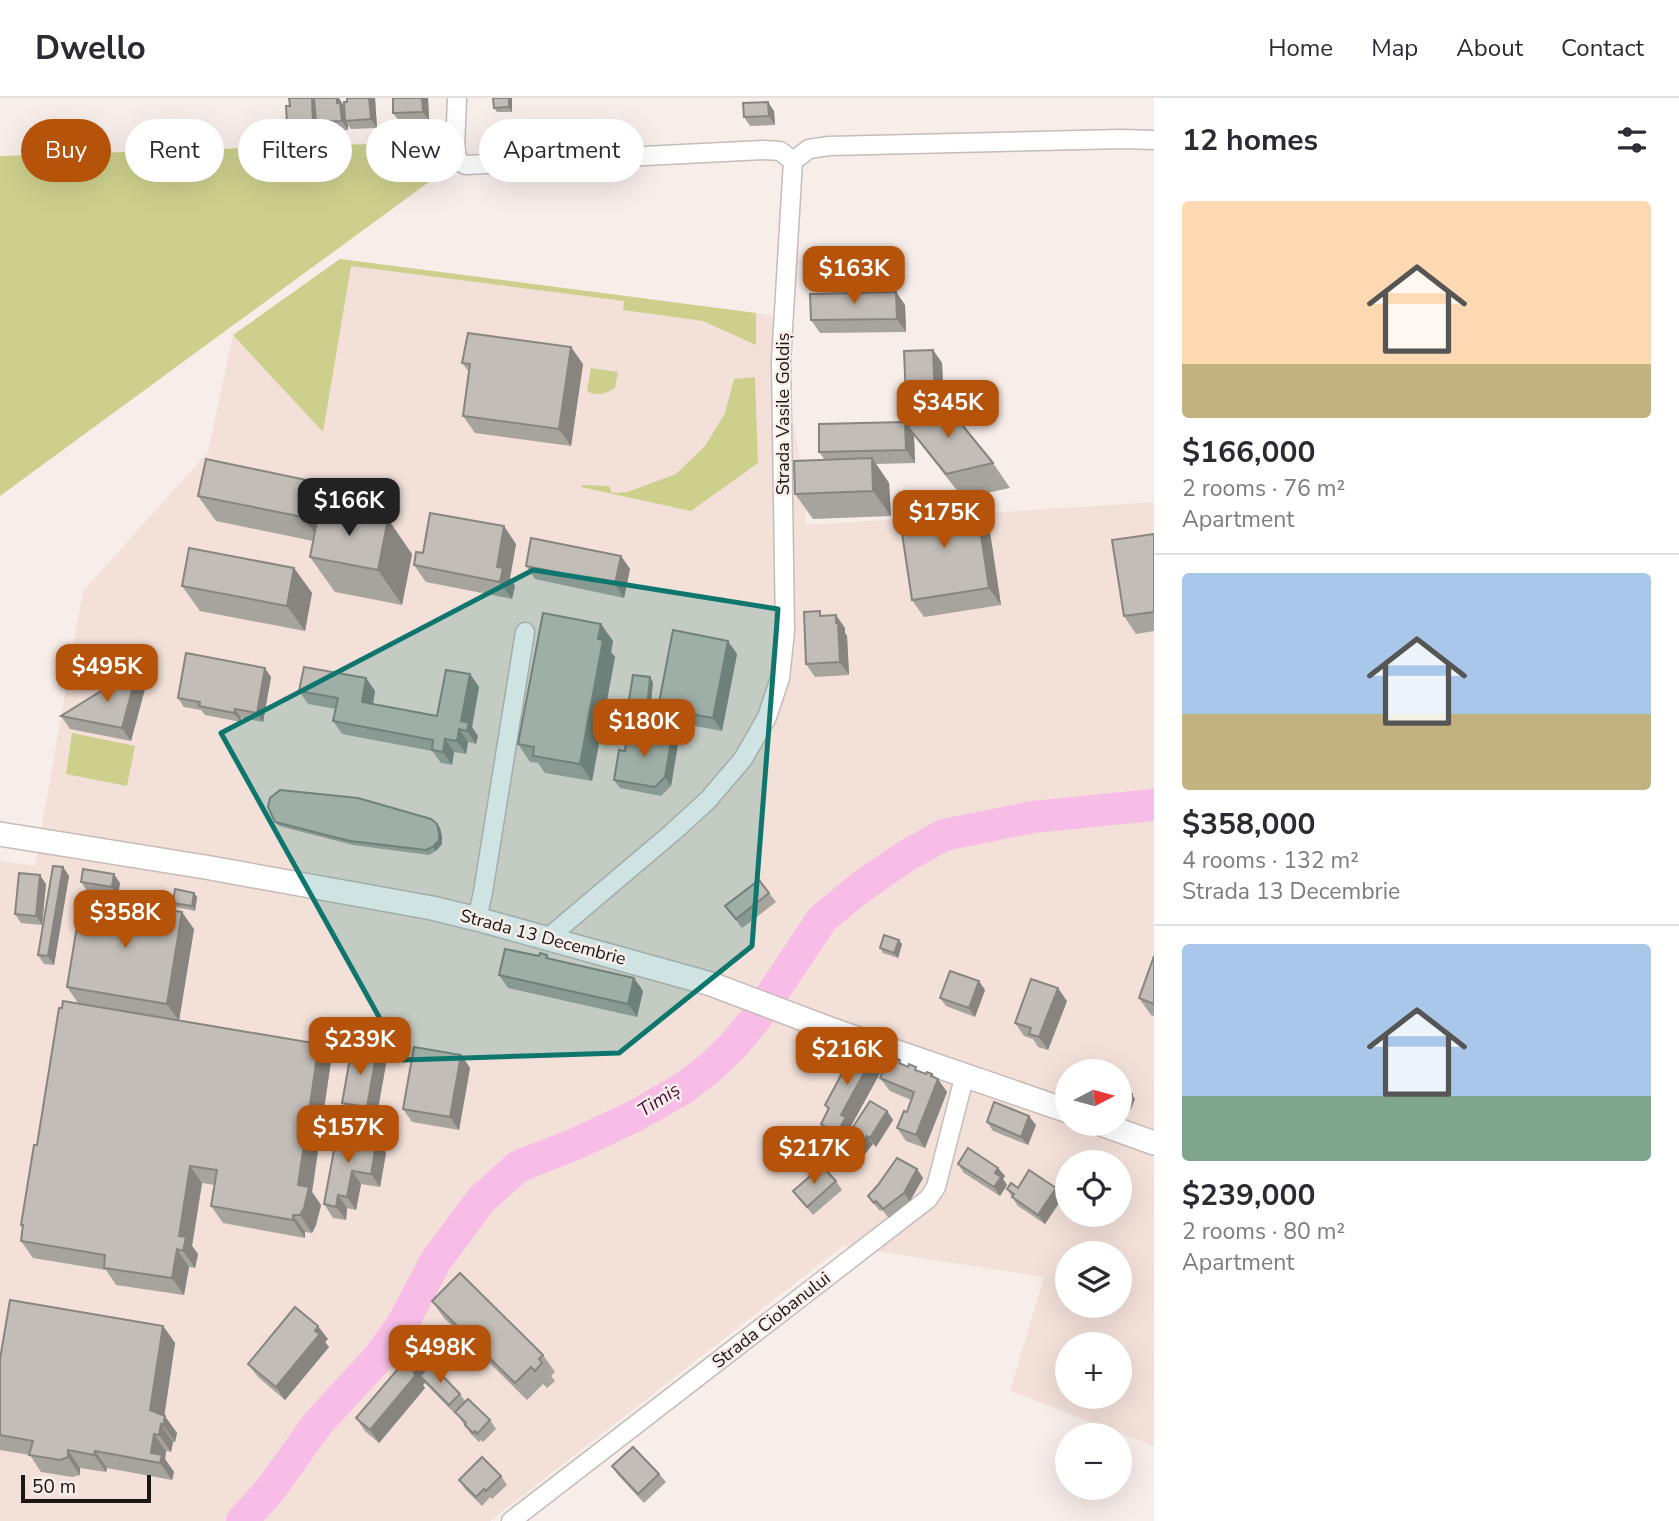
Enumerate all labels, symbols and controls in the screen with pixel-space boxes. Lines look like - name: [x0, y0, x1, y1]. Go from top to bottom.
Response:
- text: Dwello: [35, 26, 146, 71]
- text: Home: [1268, 32, 1333, 64]
- text: Map: [1371, 32, 1418, 64]
- text: About: [1456, 32, 1523, 64]
- text: Contact: [1561, 32, 1644, 64]
- chip: Buy: [21, 119, 111, 182]
- chip: Rent: [125, 119, 224, 182]
- chip: Filters: [238, 119, 352, 182]
- chip: New: [366, 119, 465, 182]
- chip: Apartment: [479, 119, 644, 182]
- text: 12 homes: [1182, 120, 1318, 161]
- icon: filters: [1613, 121, 1651, 159]
- pin: $163K: [805, 246, 903, 306]
- icon: home: [1354, 246, 1480, 372]
- text: $163K: [819, 253, 889, 284]
- street label: Strada Vasile Goldiș: [771, 333, 795, 495]
- pin: $345K: [899, 380, 997, 440]
- text: $345K: [913, 387, 983, 418]
- text: $166,000: [1182, 432, 1315, 473]
- text: 2 rooms · 76 m²: [1182, 473, 1345, 504]
- pin: $166K: [300, 478, 398, 538]
- text: $166K: [314, 485, 384, 516]
- pin: $175K: [895, 490, 993, 550]
- text: $175K: [909, 497, 979, 528]
- text: Apartment: [1182, 504, 1294, 535]
- icon: home: [1354, 618, 1480, 744]
- pin: $495K: [58, 644, 156, 704]
- text: $495K: [72, 651, 142, 682]
- pin: $180K: [595, 700, 693, 759]
- text: $180K: [609, 706, 679, 737]
- text: $358,000: [1182, 804, 1315, 845]
- text: 4 rooms · 132 m²: [1182, 845, 1359, 876]
- text: Strada 13 Decembrie: [1182, 876, 1400, 907]
- pin: $358K: [76, 890, 174, 950]
- text: $358K: [90, 897, 160, 928]
- street label: Strada 13 Decembrie: [457, 903, 629, 971]
- icon: home: [1354, 989, 1480, 1115]
- pin: $239K: [311, 1018, 409, 1077]
- text: $239K: [325, 1024, 395, 1055]
- pin: $216K: [798, 1028, 896, 1087]
- text: $216K: [812, 1034, 882, 1065]
- north arrow: [1055, 1059, 1132, 1136]
- map controls: [1055, 1059, 1132, 1500]
- water label: Timiș: [633, 1077, 685, 1123]
- pin: $157K: [299, 1105, 397, 1165]
- text: $157K: [313, 1112, 383, 1143]
- pin: $217K: [765, 1126, 863, 1186]
- text: $217K: [779, 1133, 849, 1164]
- button: locate: [1055, 1150, 1132, 1227]
- text: $239,000: [1182, 1175, 1315, 1216]
- text: 2 rooms · 80 m²: [1182, 1216, 1345, 1247]
- button: layers: [1055, 1241, 1132, 1318]
- text: Apartment: [1182, 1247, 1294, 1278]
- street label: Strada Ciobanului: [707, 1266, 835, 1374]
- pin: $498K: [391, 1326, 489, 1385]
- text: $498K: [405, 1332, 475, 1363]
- button: +: [1055, 1332, 1132, 1409]
- button: −: [1055, 1423, 1132, 1500]
- scale bar: [21, 1472, 150, 1504]
- text: 50 m: [32, 1474, 76, 1500]

